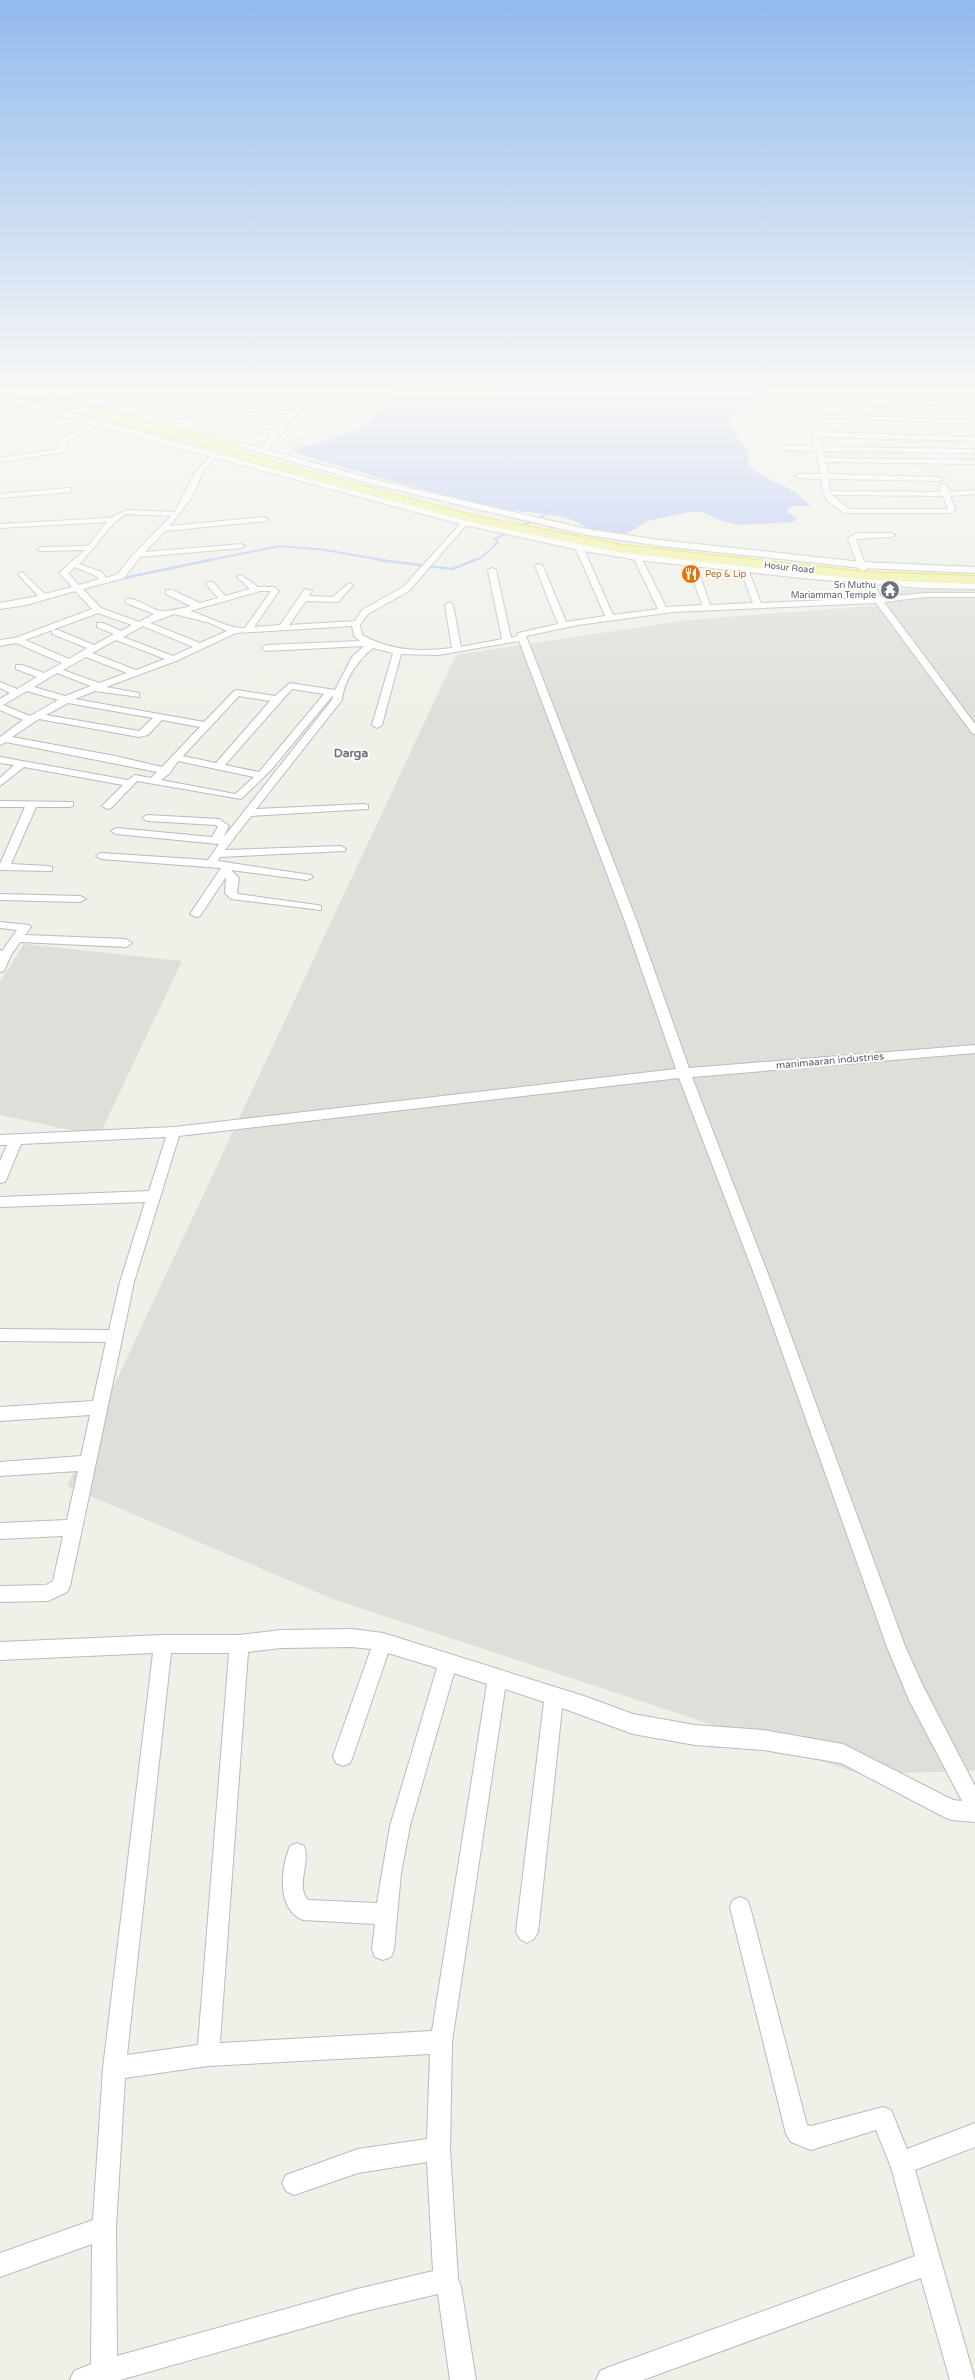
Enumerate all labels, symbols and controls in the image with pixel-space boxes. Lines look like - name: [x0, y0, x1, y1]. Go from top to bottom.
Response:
- street label: Hosur Road: [763, 560, 815, 576]
- restaurant icon: Pep & Lip: [680, 563, 702, 585]
- place label: Pep & Lip: [705, 569, 746, 580]
- temple icon: Sri Muthu Mariamman Temple: [879, 579, 901, 601]
- place label: Sri Muthu Mariamman Temple: [791, 580, 876, 601]
- district label: Darga: [334, 746, 368, 761]
- street label: manimaaran industries: [776, 1050, 885, 1072]

